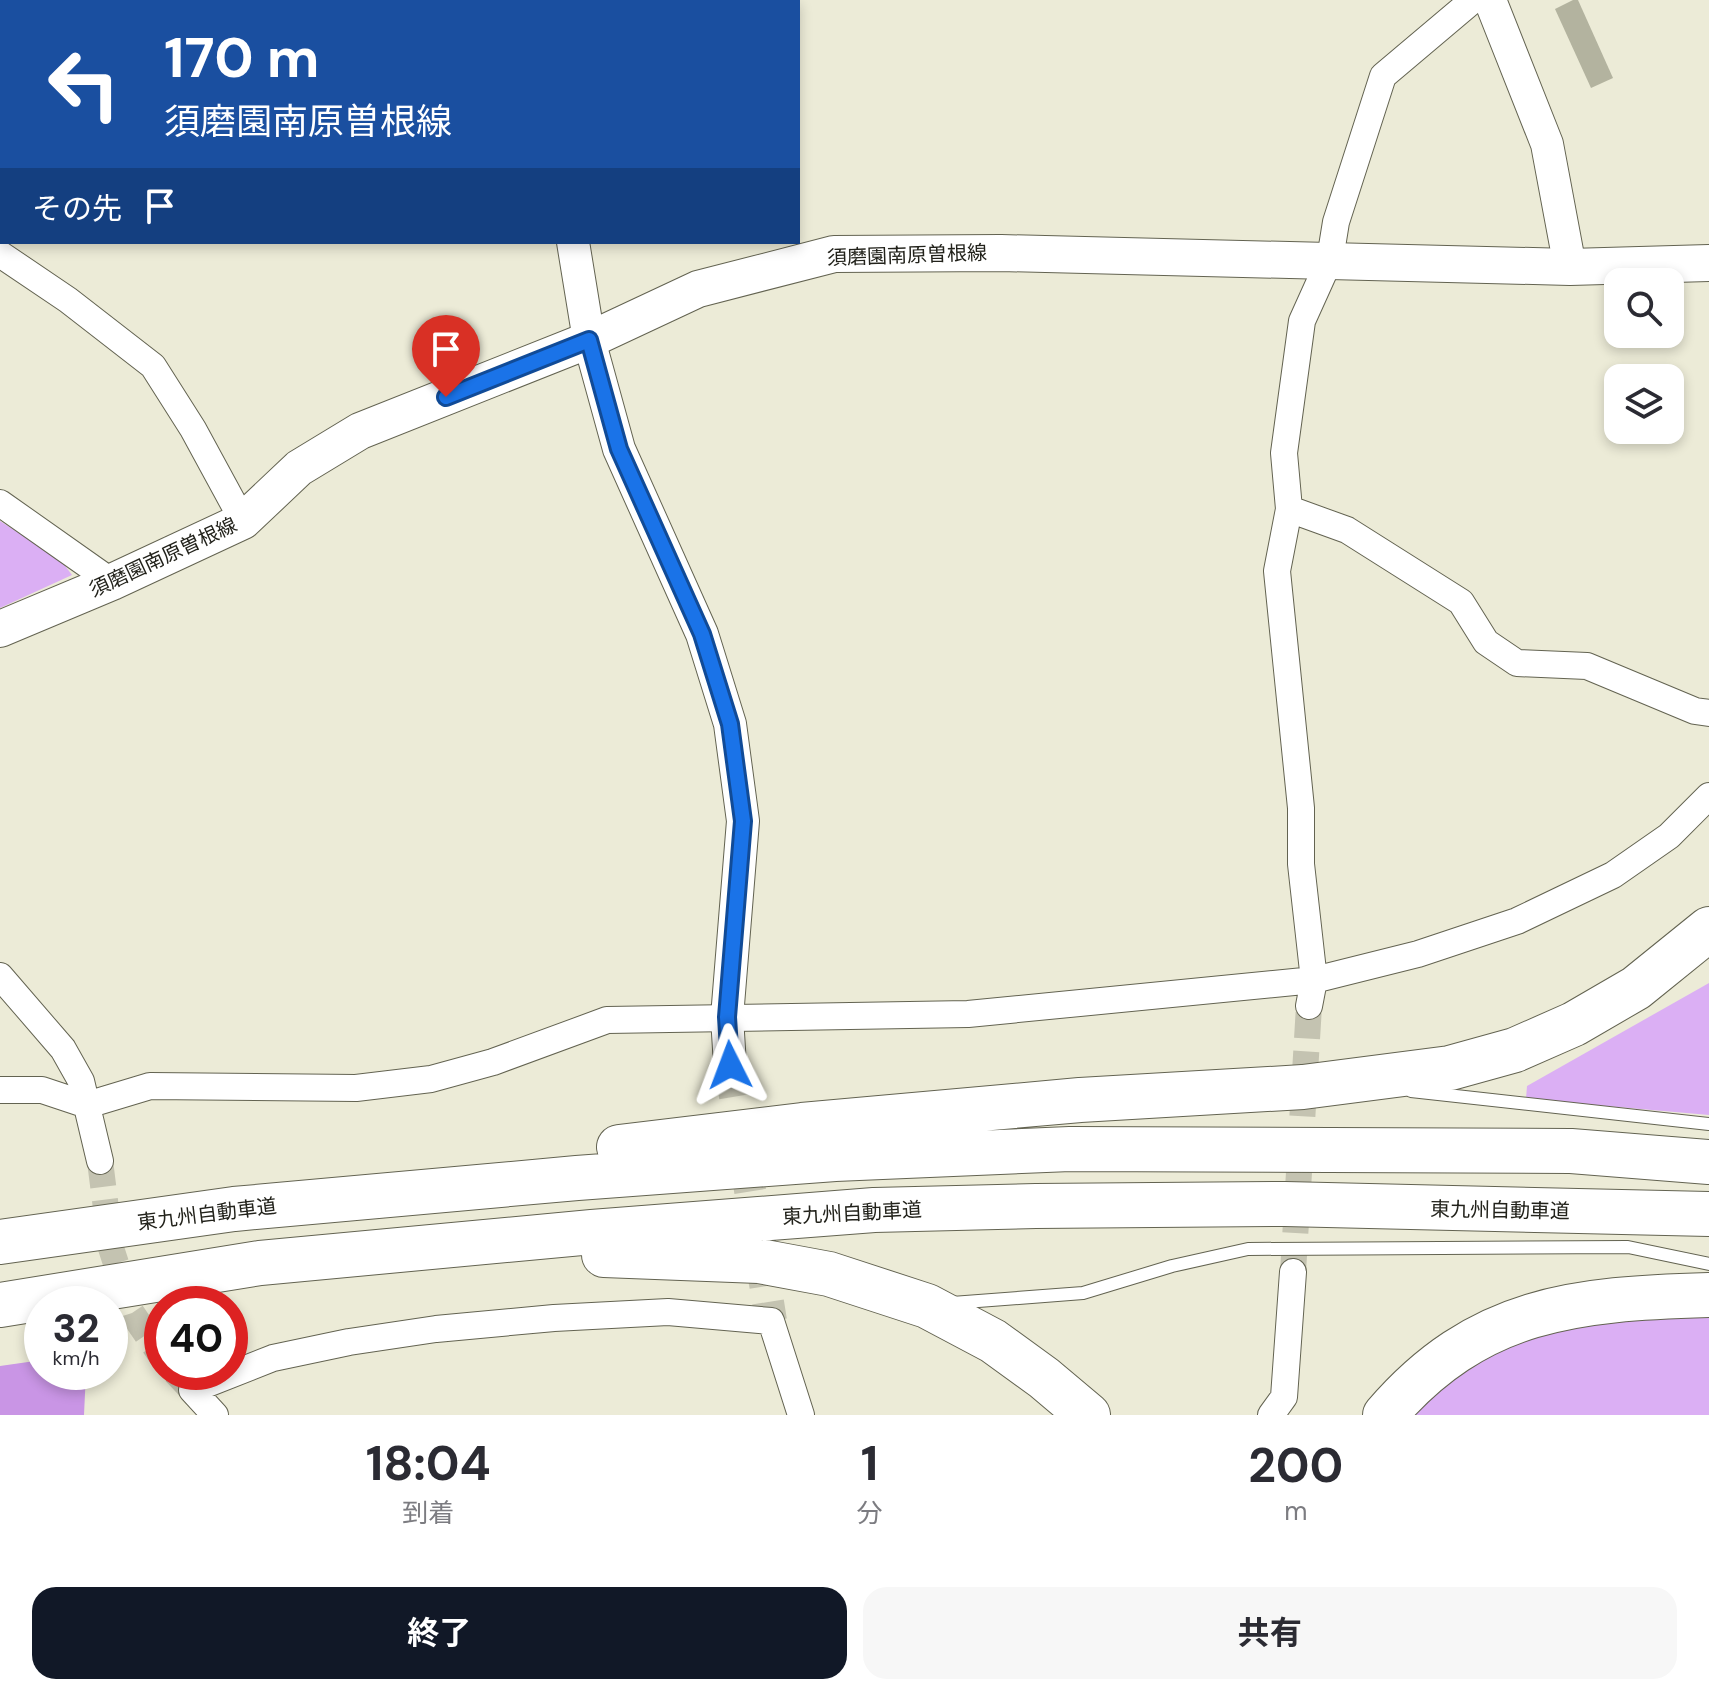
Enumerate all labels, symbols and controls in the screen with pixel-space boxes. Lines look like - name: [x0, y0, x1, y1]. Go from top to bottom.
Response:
- text: 170 m: [164, 21, 319, 94]
- icon: left: [32, 32, 136, 136]
- text: 須磨園南原曽根線: [164, 98, 452, 145]
- icon: arrive: [138, 184, 182, 228]
- text: その先: [32, 189, 122, 228]
- street label: 須磨園南原曽根線: [827, 239, 987, 271]
- map controls: [1604, 268, 1684, 444]
- button: search: [1604, 268, 1684, 348]
- pin: [412, 315, 480, 397]
- icon: arrive: [424, 327, 468, 371]
- button: layers: [1604, 364, 1684, 444]
- street label: 須磨園南原曽根線: [85, 511, 241, 603]
- position arrow: [688, 1023, 772, 1107]
- street label: 東九州自動車道: [136, 1193, 278, 1235]
- street label: 東九州自動車道: [781, 1196, 923, 1230]
- street label: 東九州自動車道: [1430, 1196, 1570, 1224]
- speed limit sign: 40: [144, 1286, 248, 1390]
- text: 32: [52, 1302, 100, 1354]
- text: km/h: [52, 1345, 100, 1371]
- text: 18:04: [366, 1432, 491, 1495]
- text: 1: [861, 1432, 878, 1495]
- text: 200: [1248, 1434, 1343, 1497]
- text: m: [1284, 1494, 1307, 1528]
- text: 到着: [402, 1496, 454, 1530]
- text: 分: [856, 1496, 882, 1530]
- button: 終了: [32, 1587, 847, 1679]
- button: 共有: [863, 1587, 1677, 1679]

